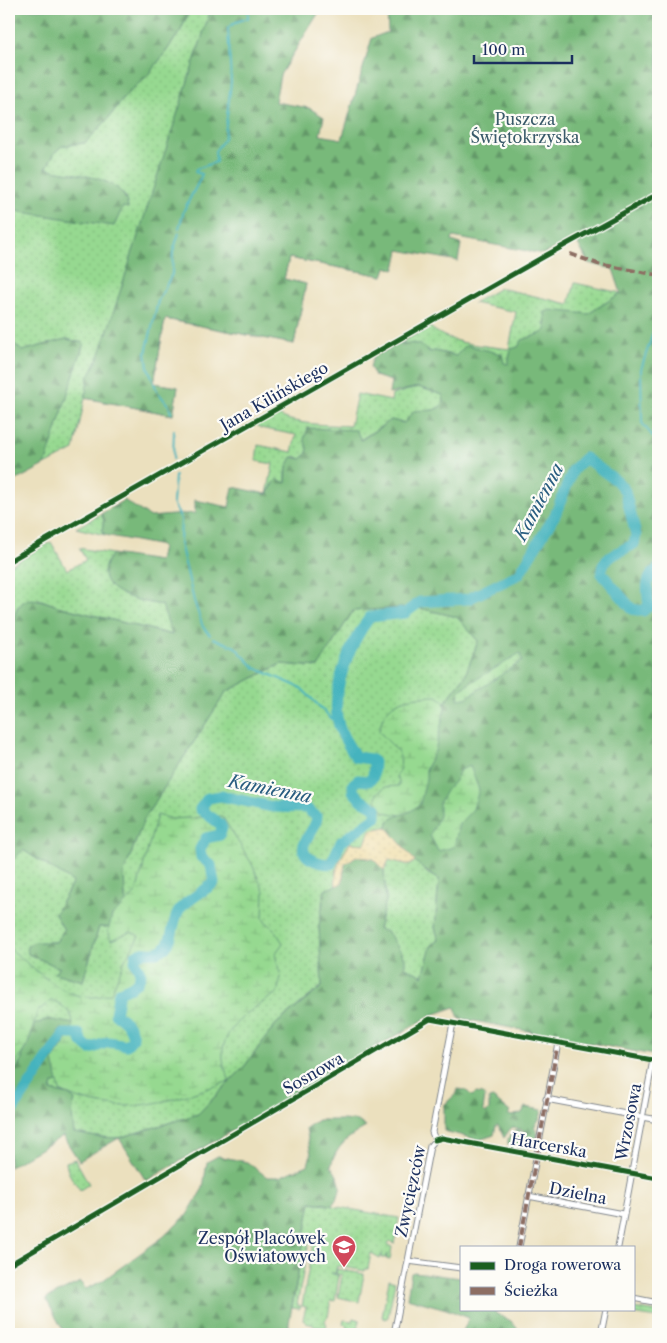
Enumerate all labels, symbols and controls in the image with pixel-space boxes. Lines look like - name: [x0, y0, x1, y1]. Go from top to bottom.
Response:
- scale bar: [474, 32, 572, 64]
- text: 100 m: [482, 40, 525, 59]
- park label: Puszcza Świętokrzyska: [470, 109, 580, 147]
- street label: Jana Kilińskiego: [214, 357, 332, 437]
- water label: Kamienna: [509, 459, 569, 546]
- water label: Kamienna: [225, 770, 314, 808]
- street label: Sosnowa: [279, 1047, 347, 1098]
- street label: Wrzosowa: [610, 1081, 645, 1163]
- street label: Harcerska: [509, 1128, 589, 1162]
- street label: Zwycięzców: [391, 1142, 430, 1239]
- street label: Dzielna: [547, 1178, 609, 1208]
- place label: Zespół Placówek Oświatowych: [198, 1228, 327, 1266]
- school or university icon: Zespół Placówek Oświatowych: [331, 1234, 357, 1268]
- legend: [460, 1246, 634, 1310]
- text: Droga rowerowa: [504, 1255, 621, 1274]
- text: Ścieżka: [504, 1281, 558, 1300]

